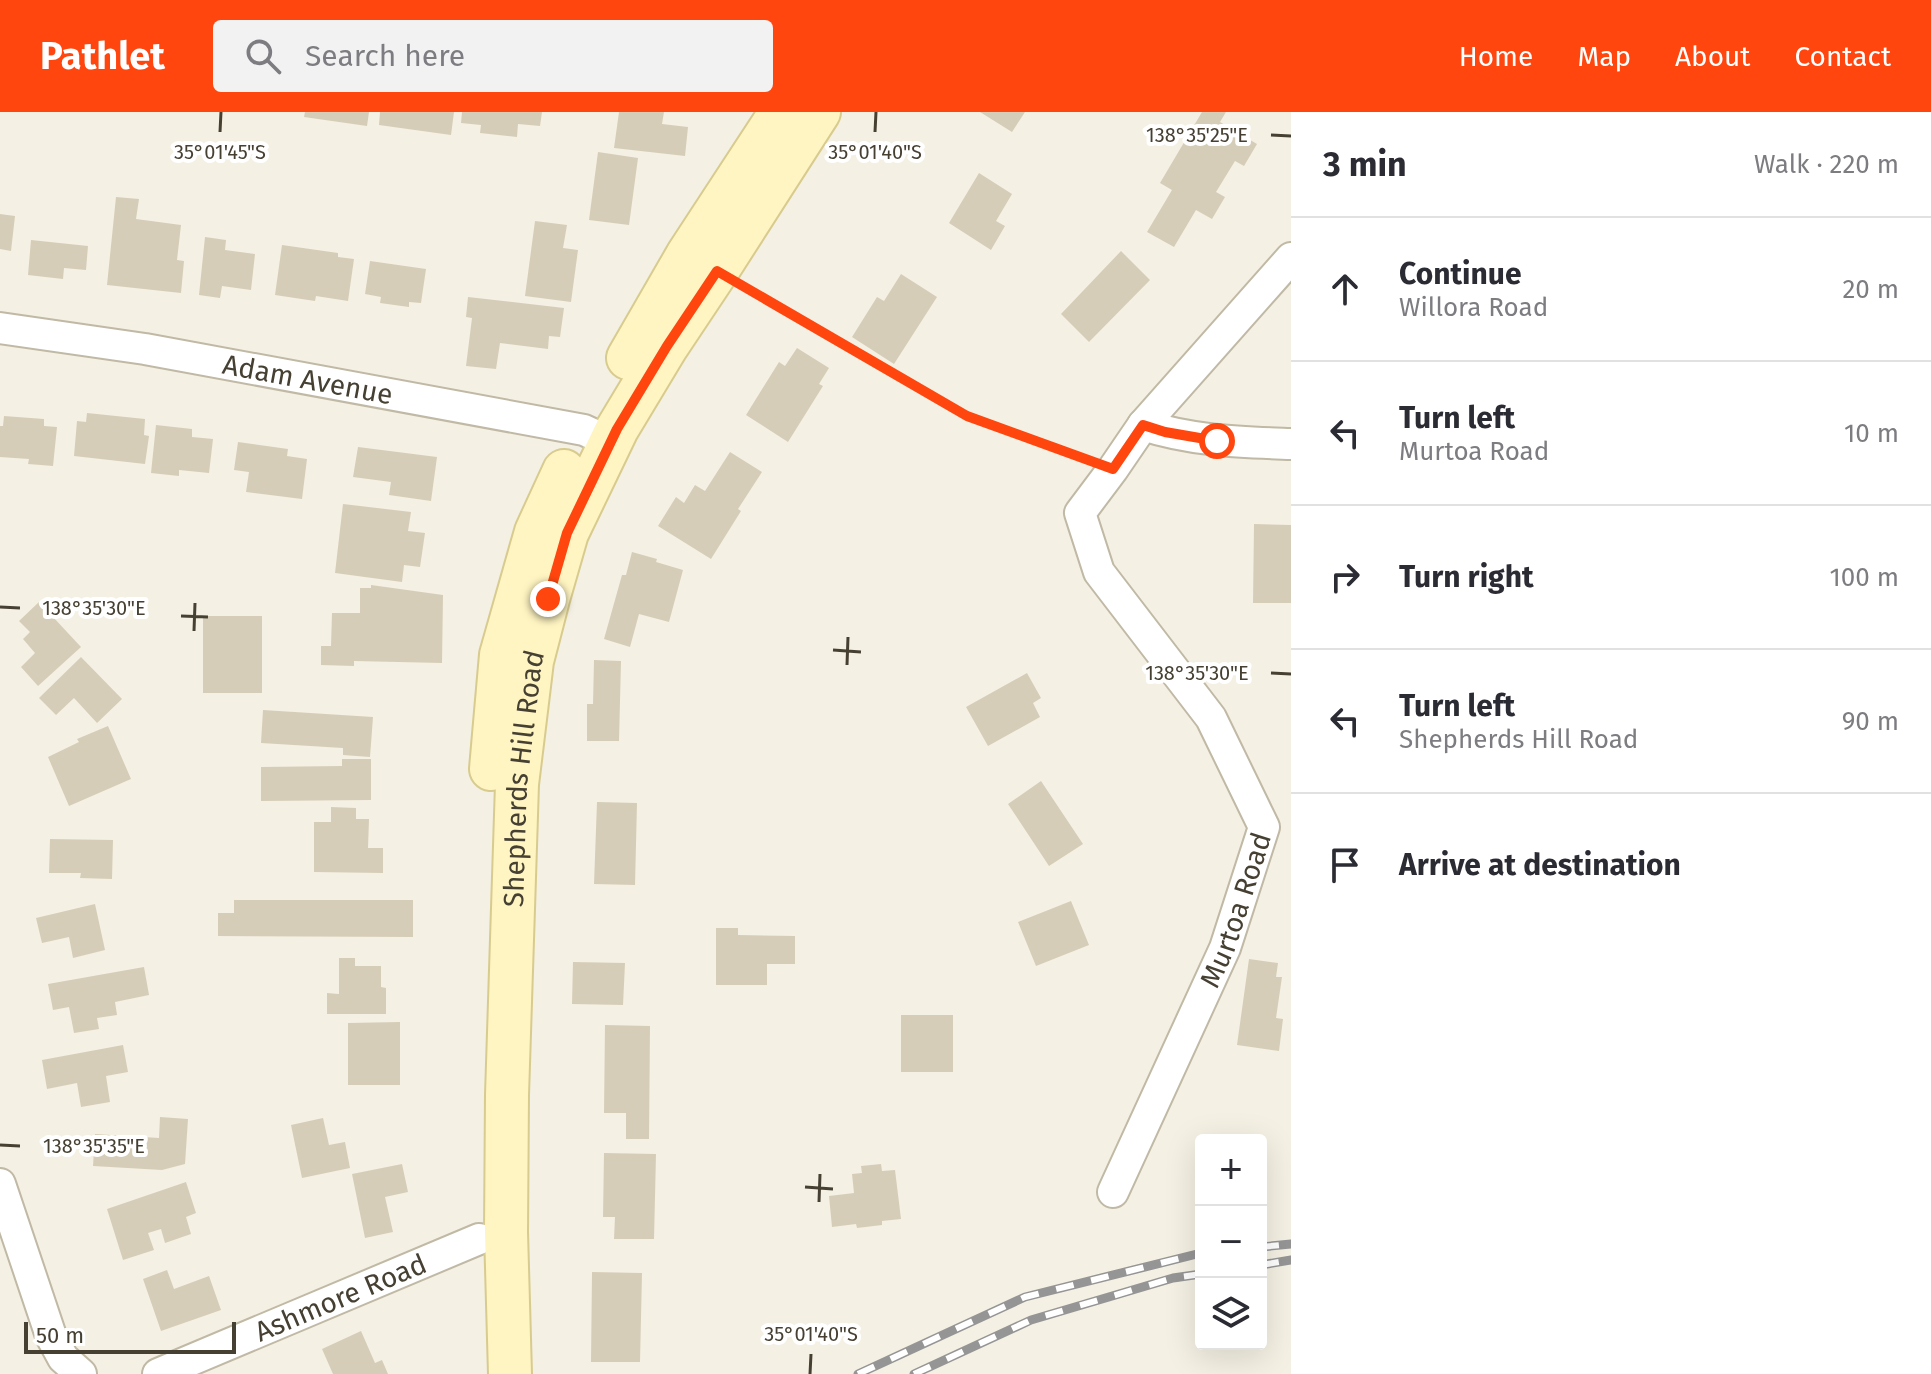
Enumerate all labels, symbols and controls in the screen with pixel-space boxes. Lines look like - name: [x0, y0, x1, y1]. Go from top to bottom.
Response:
- search box: [213, 20, 773, 92]
- text: Pathlet: [40, 33, 165, 79]
- icon: search: [241, 34, 285, 78]
- text: Search here: [305, 38, 465, 74]
- text: Home: [1459, 40, 1533, 73]
- text: Map: [1577, 40, 1631, 73]
- text: About: [1675, 40, 1750, 73]
- text: Contact: [1794, 40, 1891, 73]
- text: 138°35'25"E: [1146, 123, 1248, 147]
- text: 35°01'45"S: [174, 140, 266, 164]
- text: 35°01'40"S: [828, 140, 922, 164]
- text: 3 min: [1323, 144, 1407, 185]
- text: Walk · 220 m: [1754, 149, 1899, 180]
- text: Continue: [1399, 256, 1522, 292]
- icon: ahead: [1323, 267, 1367, 311]
- text: 20 m: [1842, 274, 1899, 305]
- text: Willora Road: [1399, 292, 1548, 323]
- street label: Adam Avenue: [220, 347, 396, 411]
- text: Turn left: [1399, 400, 1515, 436]
- icon: left: [1323, 411, 1367, 455]
- text: 10 m: [1844, 418, 1899, 449]
- route start: [1199, 423, 1235, 459]
- text: Murtoa Road: [1399, 436, 1549, 467]
- icon: right: [1323, 555, 1367, 599]
- text: Turn right: [1399, 559, 1534, 595]
- text: 100 m: [1830, 562, 1899, 593]
- route end: [530, 581, 566, 617]
- text: 138°35'30"E: [42, 596, 146, 620]
- street label: Shepherds Hill Road: [497, 646, 551, 908]
- text: 138°35'30"E: [1145, 661, 1249, 685]
- text: Turn left: [1399, 688, 1515, 724]
- icon: left: [1323, 699, 1367, 743]
- text: 90 m: [1842, 706, 1899, 737]
- text: Shepherds Hill Road: [1399, 724, 1638, 755]
- street label: Murtoa Road: [1193, 828, 1278, 993]
- icon: arrive: [1323, 843, 1367, 887]
- text: Arrive at destination: [1399, 847, 1681, 883]
- text: 138°35'35"E: [43, 1134, 145, 1158]
- map controls: [1195, 1134, 1267, 1350]
- button: +: [1195, 1134, 1267, 1206]
- button: −: [1195, 1206, 1267, 1278]
- street label: Ashmore Road: [250, 1247, 431, 1348]
- button: layers: [1195, 1278, 1267, 1350]
- scale bar: [24, 1318, 236, 1354]
- text: 50 m: [36, 1322, 84, 1349]
- text: 35°01'40"S: [764, 1322, 858, 1346]

